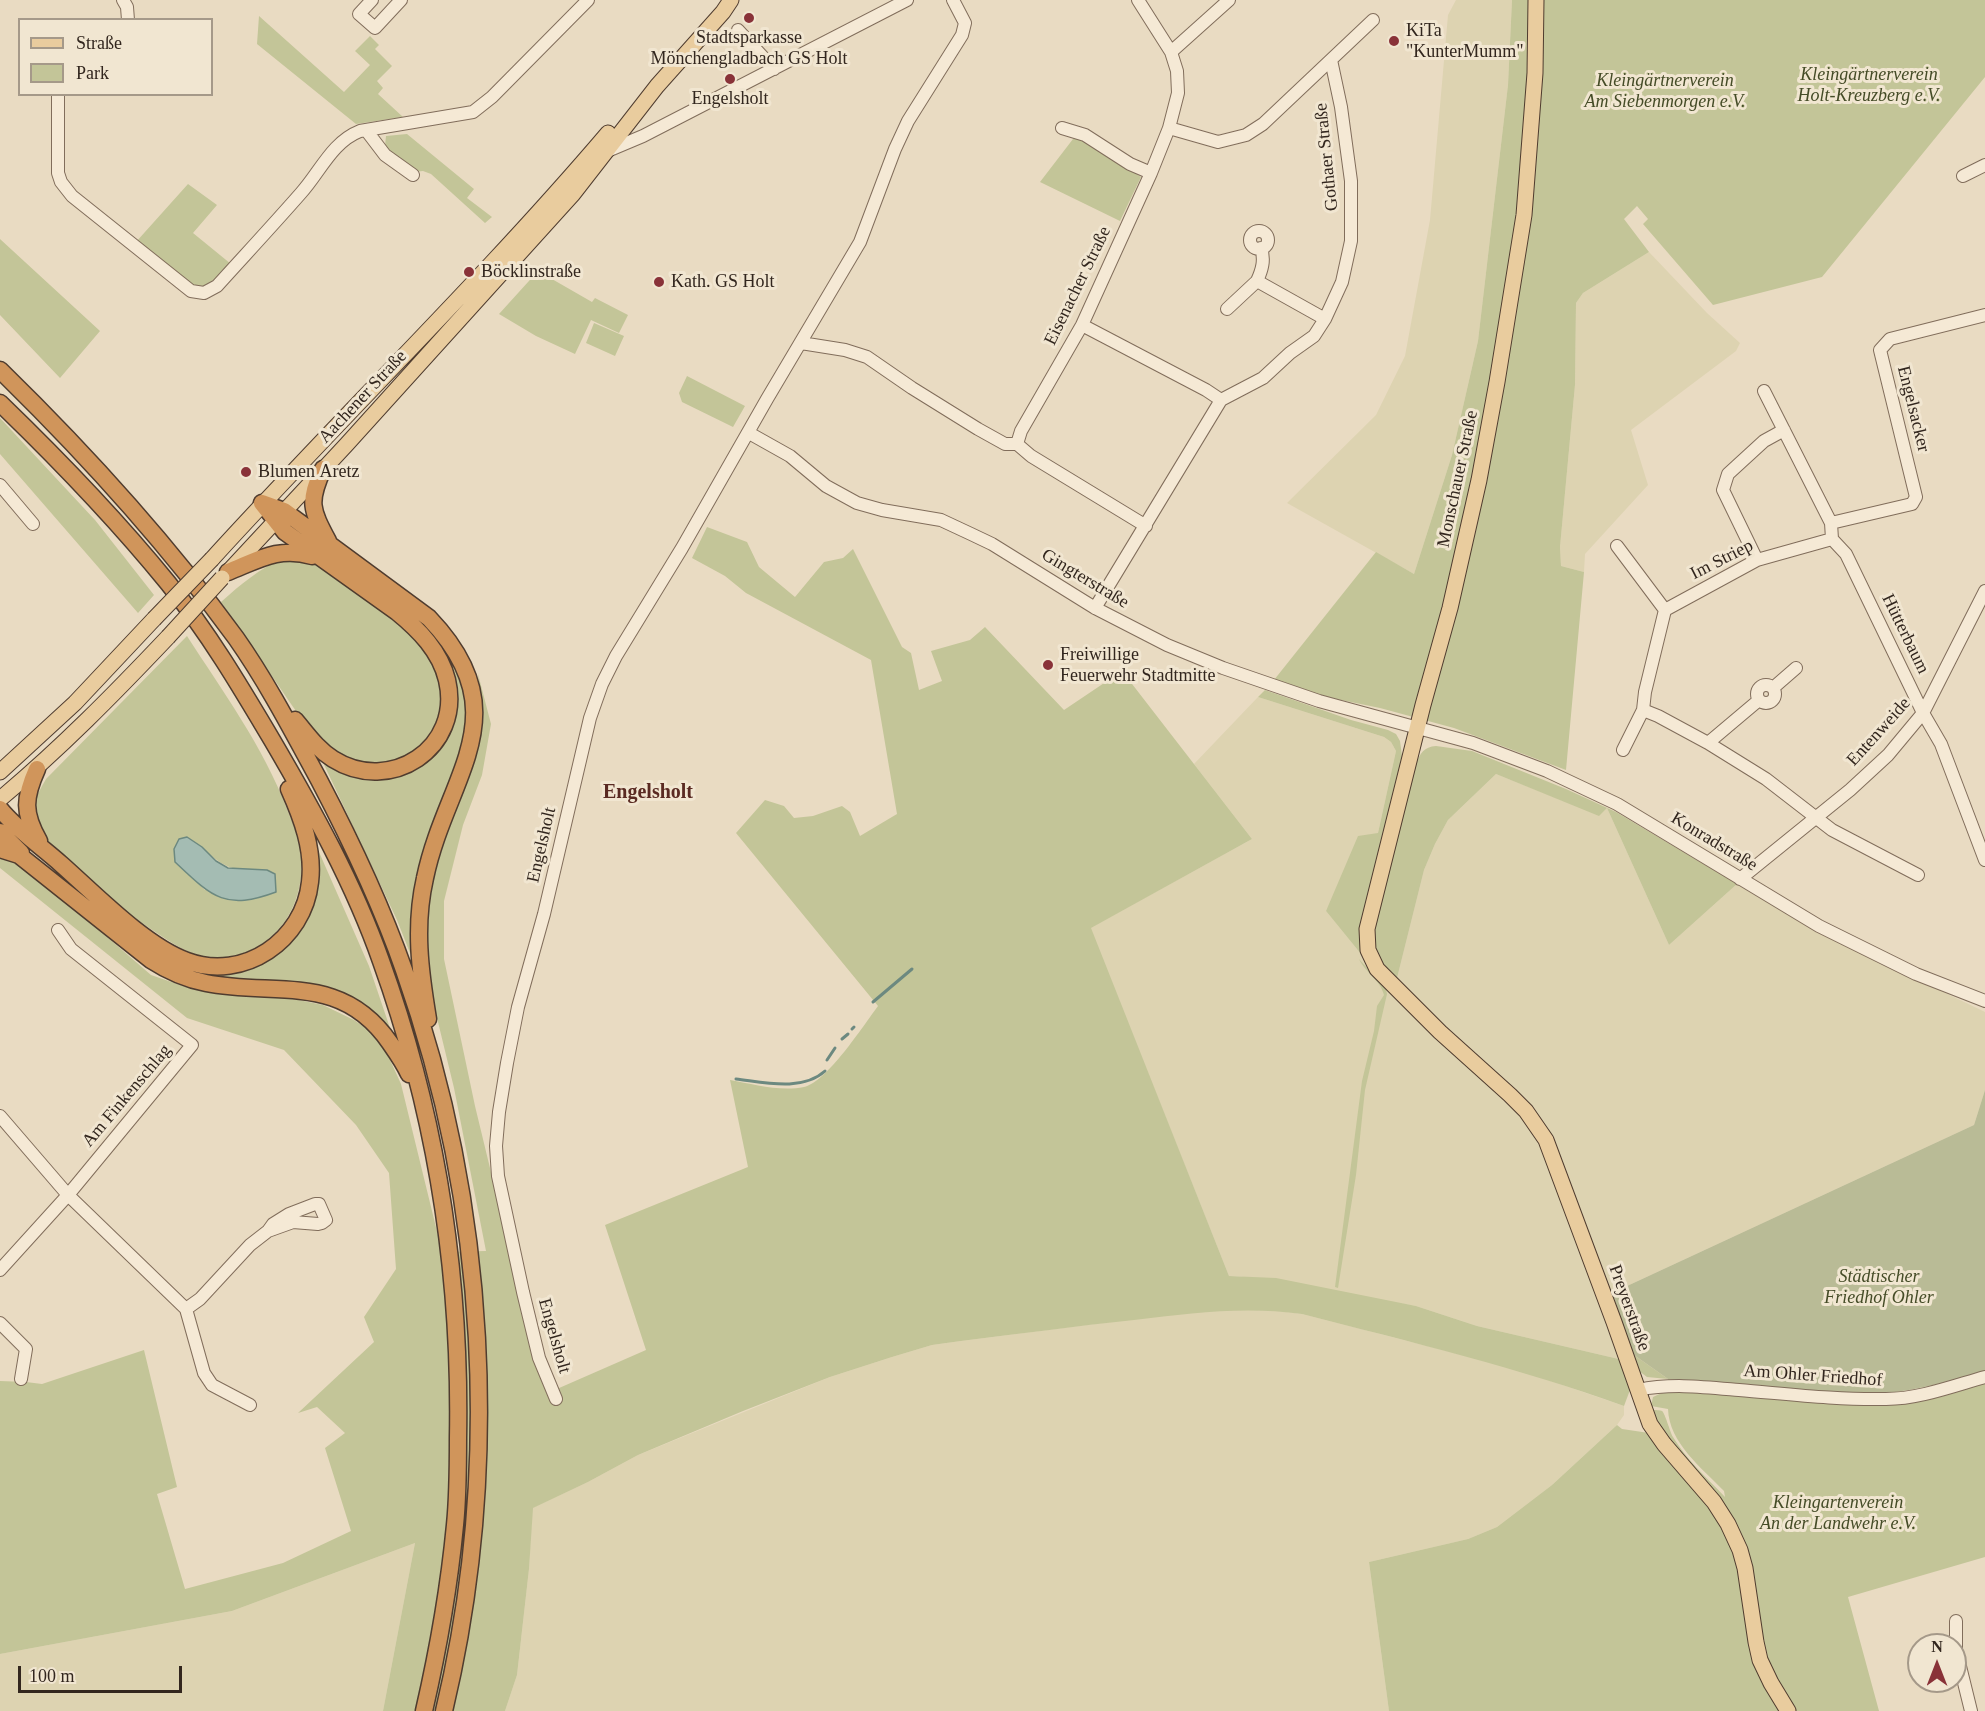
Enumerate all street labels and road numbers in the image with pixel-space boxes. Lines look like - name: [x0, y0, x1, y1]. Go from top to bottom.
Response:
- street label: Gothaer Straße: [1311, 102, 1343, 212]
- street label: Eisenacher Straße: [1040, 223, 1116, 349]
- street label: Aachener Straße: [314, 346, 412, 448]
- street label: Engelsacker: [1892, 364, 1934, 454]
- street label: Monschauer Straße: [1433, 409, 1483, 549]
- street label: Im Striep: [1687, 535, 1757, 585]
- street label: Gingterstraße: [1037, 545, 1133, 613]
- street label: Hütterbaum: [1876, 591, 1934, 677]
- street label: Entenweide: [1843, 693, 1915, 771]
- street label: Engelsholt: [523, 805, 561, 885]
- street label: Konradstraße: [1667, 808, 1761, 876]
- street label: Am Finkenschlag: [78, 1040, 176, 1152]
- street label: Preyerstraße: [1603, 1262, 1655, 1354]
- street label: Engelsholt: [533, 1296, 575, 1376]
- street label: Am Ohler Friedhof: [1743, 1360, 1883, 1392]

